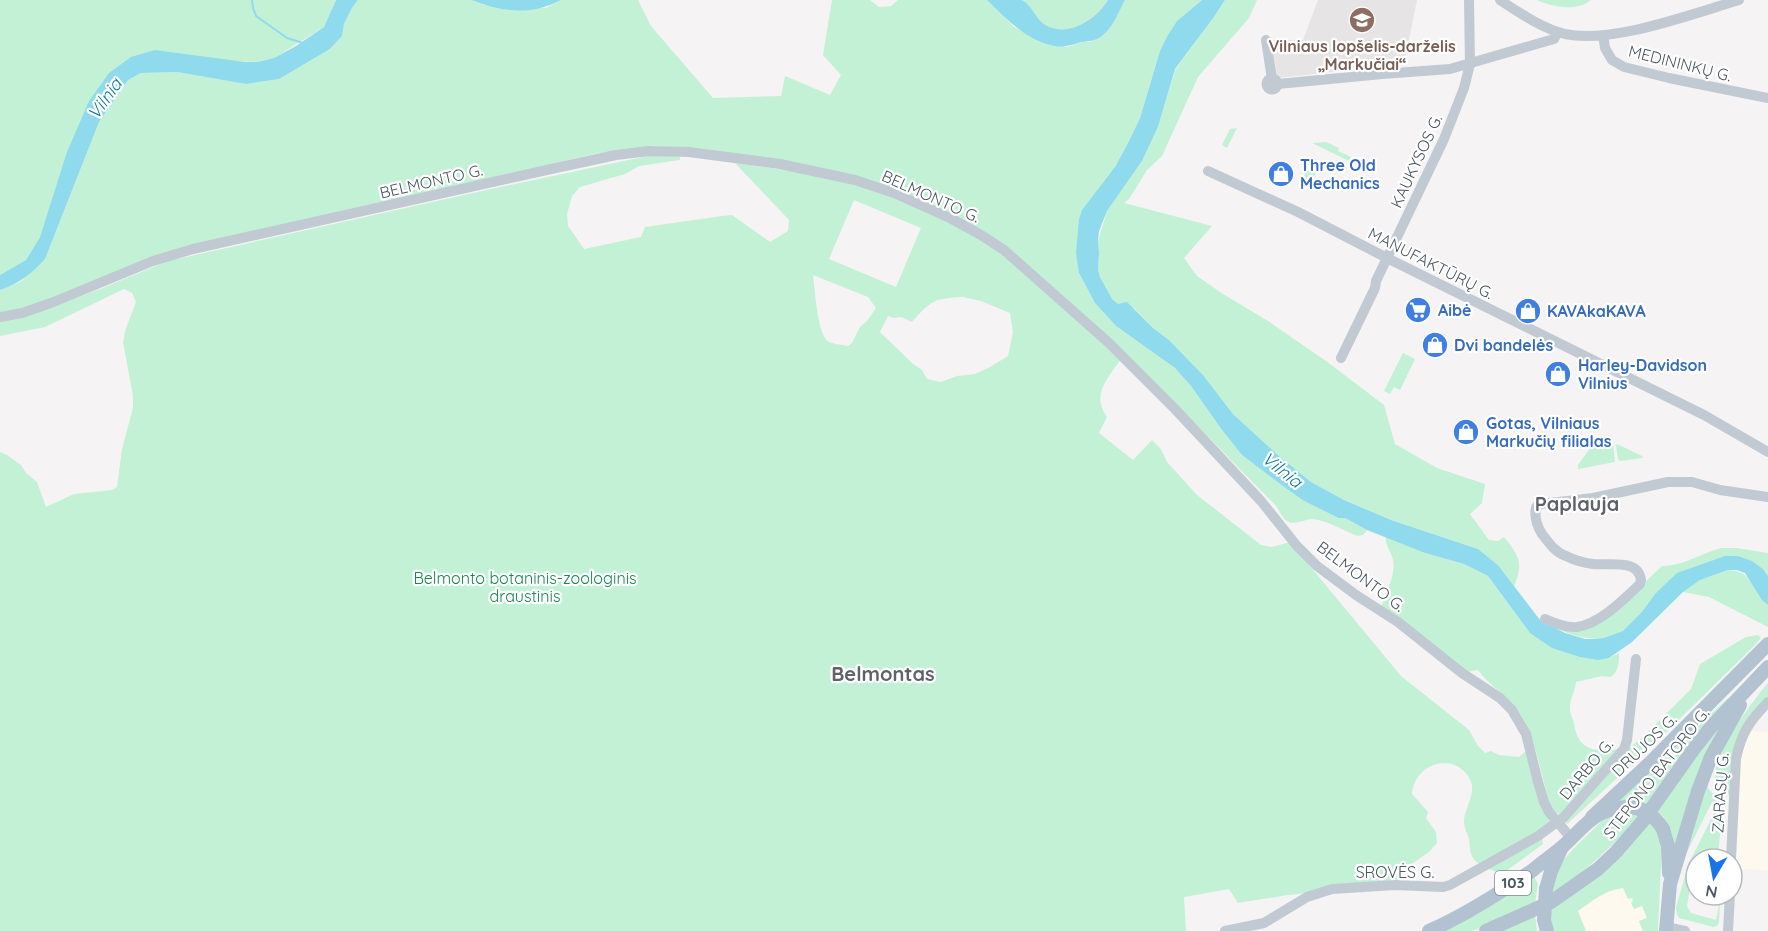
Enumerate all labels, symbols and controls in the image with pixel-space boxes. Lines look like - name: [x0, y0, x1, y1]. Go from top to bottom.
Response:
- school or university icon: Vilniaus lopšelis-darželis „Markučiai“: [1347, 5, 1377, 35]
- place label: Vilniaus lopšelis-darželis „Markučiai“: [1268, 36, 1456, 74]
- street label: MEDININKŲ G.: [1626, 41, 1734, 85]
- water label: Vilnia: [82, 73, 128, 124]
- street label: KAUKYSOS G.: [1386, 111, 1446, 211]
- place label: Three Old Mechanics: [1300, 155, 1380, 193]
- street label: BELMONTO G.: [378, 159, 485, 203]
- shop icon: Three Old Mechanics: [1266, 159, 1296, 189]
- street label: BELMONTO G.: [879, 165, 983, 227]
- street label: MANUFAKTŪRŲ G.: [1365, 223, 1497, 303]
- supermarket icon: Aibė: [1403, 295, 1433, 325]
- shop icon: KAVAkaKAVA: [1513, 296, 1543, 326]
- place label: Aibė: [1438, 300, 1472, 320]
- place label: KAVAkaKAVA: [1547, 301, 1646, 321]
- shop icon: Dvi bandelės: [1420, 330, 1450, 360]
- place label: Dvi bandelės: [1454, 335, 1553, 355]
- place label: Harley-Davidson Vilnius: [1578, 355, 1707, 393]
- shop icon: Harley-Davidson Vilnius: [1543, 359, 1573, 389]
- place label: Gotas, Vilniaus Markučių filialas: [1486, 413, 1612, 451]
- shop icon: Gotas, Vilniaus Markučių filialas: [1451, 417, 1481, 447]
- water label: Vilnia: [1257, 447, 1308, 493]
- district label: Paplauja: [1535, 491, 1619, 516]
- street label: BELMONTO G.: [1313, 536, 1409, 616]
- park label: Belmonto botaninis-zoologinis draustinis: [413, 568, 637, 606]
- district label: Belmontas: [831, 661, 935, 686]
- street label: STEPONO BATORO G.: [1599, 703, 1713, 842]
- street label: DRUJOS G.: [1607, 709, 1681, 781]
- street label: DARBO G.: [1555, 734, 1617, 804]
- street label: ZARASŲ G.: [1707, 752, 1733, 834]
- north arrow: [1684, 847, 1744, 907]
- street label: SROVĖS G.: [1356, 862, 1434, 882]
- road number: 103: [1495, 871, 1531, 895]
- text: N: [1704, 881, 1719, 903]

